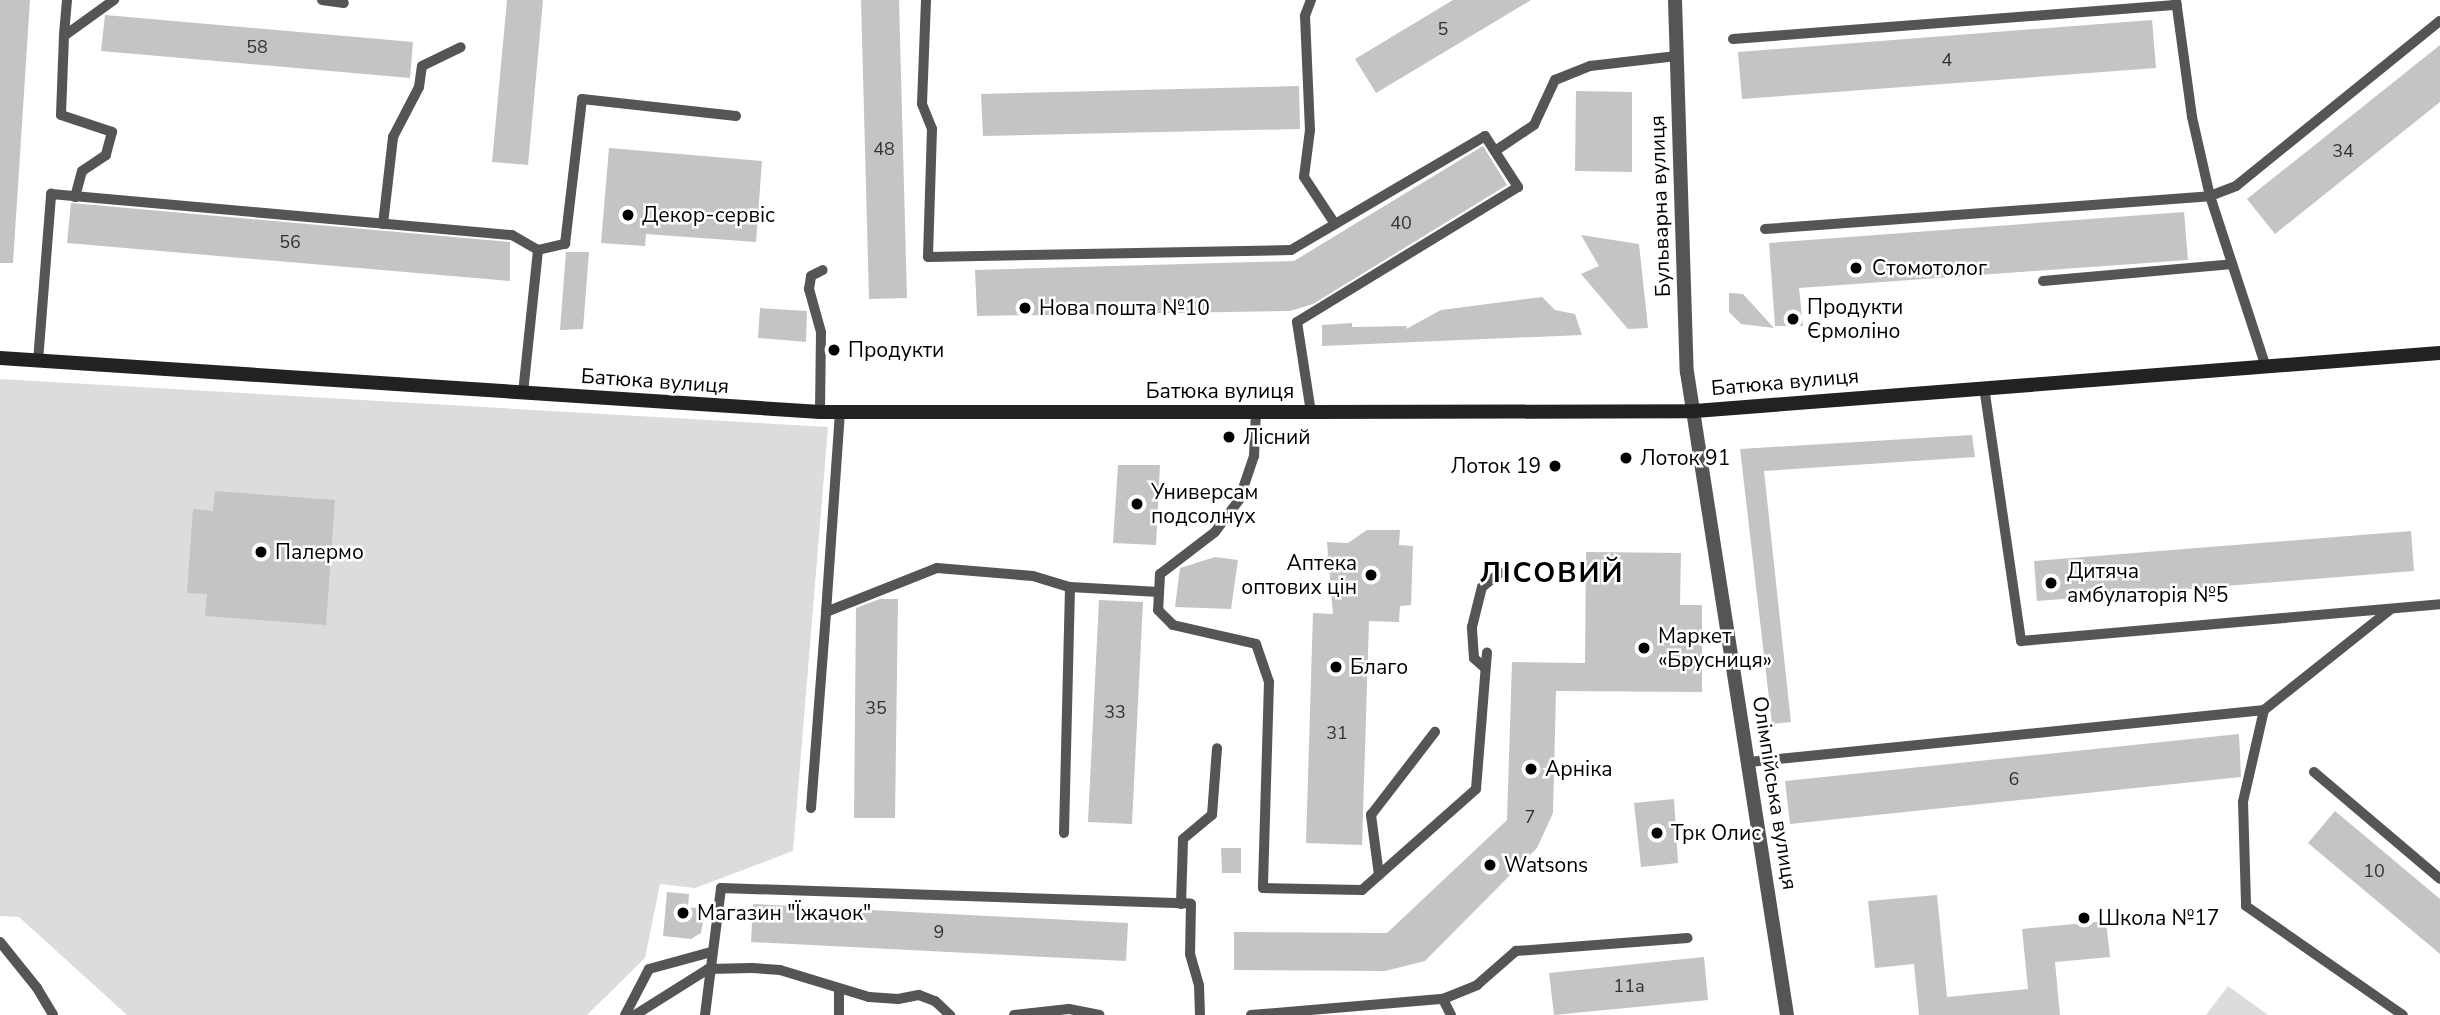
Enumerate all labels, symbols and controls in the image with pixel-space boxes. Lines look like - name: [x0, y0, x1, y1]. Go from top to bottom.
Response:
- house number: 5: [1438, 18, 1448, 40]
- house number: 58: [246, 36, 268, 58]
- house number: 4: [1942, 49, 1952, 71]
- street label: Бульварна вулиця: [1644, 115, 1676, 297]
- house number: 48: [873, 138, 895, 160]
- house number: 34: [2332, 140, 2354, 162]
- place label: Декор-сервіс: [642, 202, 775, 228]
- marker: Декор-сервіс: [620, 207, 636, 223]
- house number: 40: [1390, 212, 1412, 234]
- house number: 56: [279, 231, 301, 253]
- place label: Стомотолог: [1872, 255, 1987, 281]
- marker: Стомотолог: [1846, 258, 1866, 278]
- place label: Продукти Єрмоліно: [1807, 294, 1903, 344]
- place label: Нова пошта №10: [1039, 295, 1210, 321]
- marker: Нова пошта №10: [1017, 300, 1033, 316]
- marker: Продукти Єрмоліно: [1785, 311, 1801, 327]
- place label: Продукти: [848, 337, 944, 363]
- marker: Продукти: [826, 342, 842, 358]
- street label: Батюка вулиця: [580, 363, 730, 399]
- street label: Батюка вулиця: [1710, 363, 1860, 401]
- street label: Батюка вулиця: [1146, 378, 1294, 404]
- place label: Лісний: [1243, 424, 1310, 450]
- marker: Лісний: [1221, 429, 1237, 445]
- place label: Лоток 91: [1640, 445, 1730, 471]
- marker: Лоток 91: [1618, 450, 1634, 466]
- place label: Лоток 19: [1451, 453, 1541, 479]
- marker: Лоток 19: [1547, 458, 1563, 474]
- place label: Универсам подсолнух: [1151, 479, 1258, 529]
- marker: Универсам подсолнух: [1129, 496, 1145, 512]
- place label: Палермо: [275, 539, 364, 565]
- marker: Палермо: [253, 544, 269, 560]
- place label: Аптека оптових цін: [1241, 550, 1357, 600]
- district label: ЛІСОВИЙ: [1481, 556, 1623, 590]
- place label: Дитяча амбулаторія №5: [2067, 558, 2228, 608]
- marker: Аптека оптових цін: [1363, 567, 1379, 583]
- marker: Дитяча амбулаторія №5: [2041, 573, 2061, 593]
- place label: Маркет «Брусниця»: [1658, 623, 1772, 673]
- marker: Маркет «Брусниця»: [1636, 640, 1652, 656]
- place label: Благо: [1350, 654, 1408, 680]
- marker: Благо: [1328, 659, 1344, 675]
- street label: Олімпійська вулиця: [1747, 694, 1803, 892]
- house number: 35: [865, 697, 887, 719]
- house number: 33: [1104, 701, 1126, 723]
- house number: 31: [1326, 722, 1348, 744]
- place label: Арніка: [1545, 756, 1613, 782]
- marker: Арніка: [1523, 761, 1539, 777]
- house number: 6: [2009, 768, 2019, 790]
- house number: 7: [1525, 806, 1535, 828]
- place label: Трк Олис: [1671, 820, 1761, 846]
- marker: Трк Олис: [1649, 825, 1665, 841]
- place label: Watsons: [1504, 852, 1588, 878]
- marker: Watsons: [1482, 857, 1498, 873]
- house number: 10: [2363, 860, 2385, 882]
- place label: Магазин "Їжачок": [697, 900, 871, 926]
- marker: Магазин "Їжачок": [675, 905, 691, 921]
- place label: Школа №17: [2098, 905, 2219, 931]
- marker: Школа №17: [2076, 910, 2092, 926]
- house number: 9: [934, 921, 944, 943]
- house number: 11а: [1613, 975, 1645, 997]

